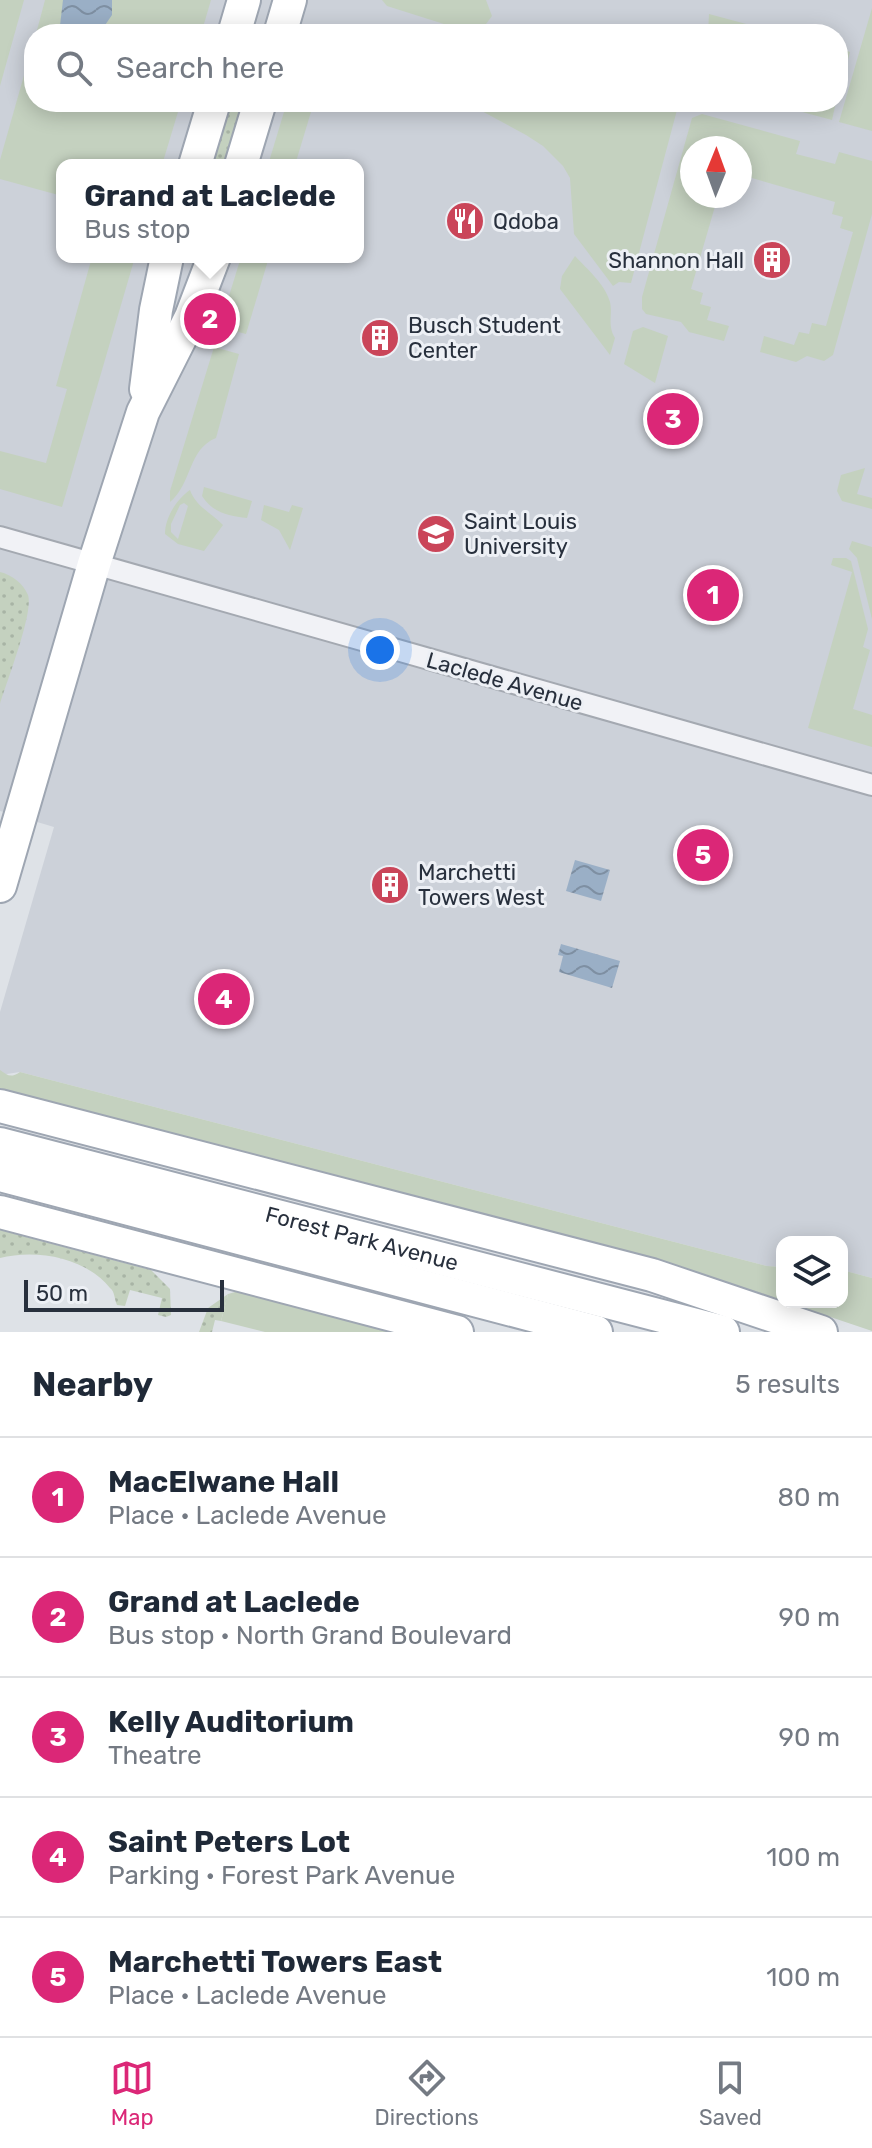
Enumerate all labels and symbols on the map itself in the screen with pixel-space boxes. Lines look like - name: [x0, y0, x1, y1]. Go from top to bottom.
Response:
- north arrow: [680, 136, 752, 208]
- restaurant icon: Qdoba: [444, 200, 486, 242]
- place label: Qdoba: [493, 208, 559, 235]
- building icon: Shannon Hall: [751, 239, 793, 281]
- place label: Shannon Hall: [608, 247, 744, 274]
- pin: 2: [184, 289, 236, 349]
- place label: Busch Student Center: [408, 312, 561, 364]
- building icon: Busch Student Center: [359, 317, 401, 359]
- pin: 3: [647, 389, 699, 449]
- place label: Saint Louis University: [464, 508, 577, 560]
- school or university icon: Saint Louis University: [415, 513, 457, 555]
- pin: 1: [687, 565, 739, 625]
- your location: [360, 630, 400, 670]
- street label: Laclede Avenue: [423, 646, 586, 717]
- pin: 5: [677, 825, 729, 885]
- place label: Marchetti Towers West: [418, 859, 545, 911]
- building icon: Marchetti Towers West: [369, 864, 411, 906]
- pin: 4: [198, 969, 250, 1029]
- street label: Forest Park Avenue: [262, 1201, 461, 1277]
- scale bar: [24, 1276, 224, 1312]

